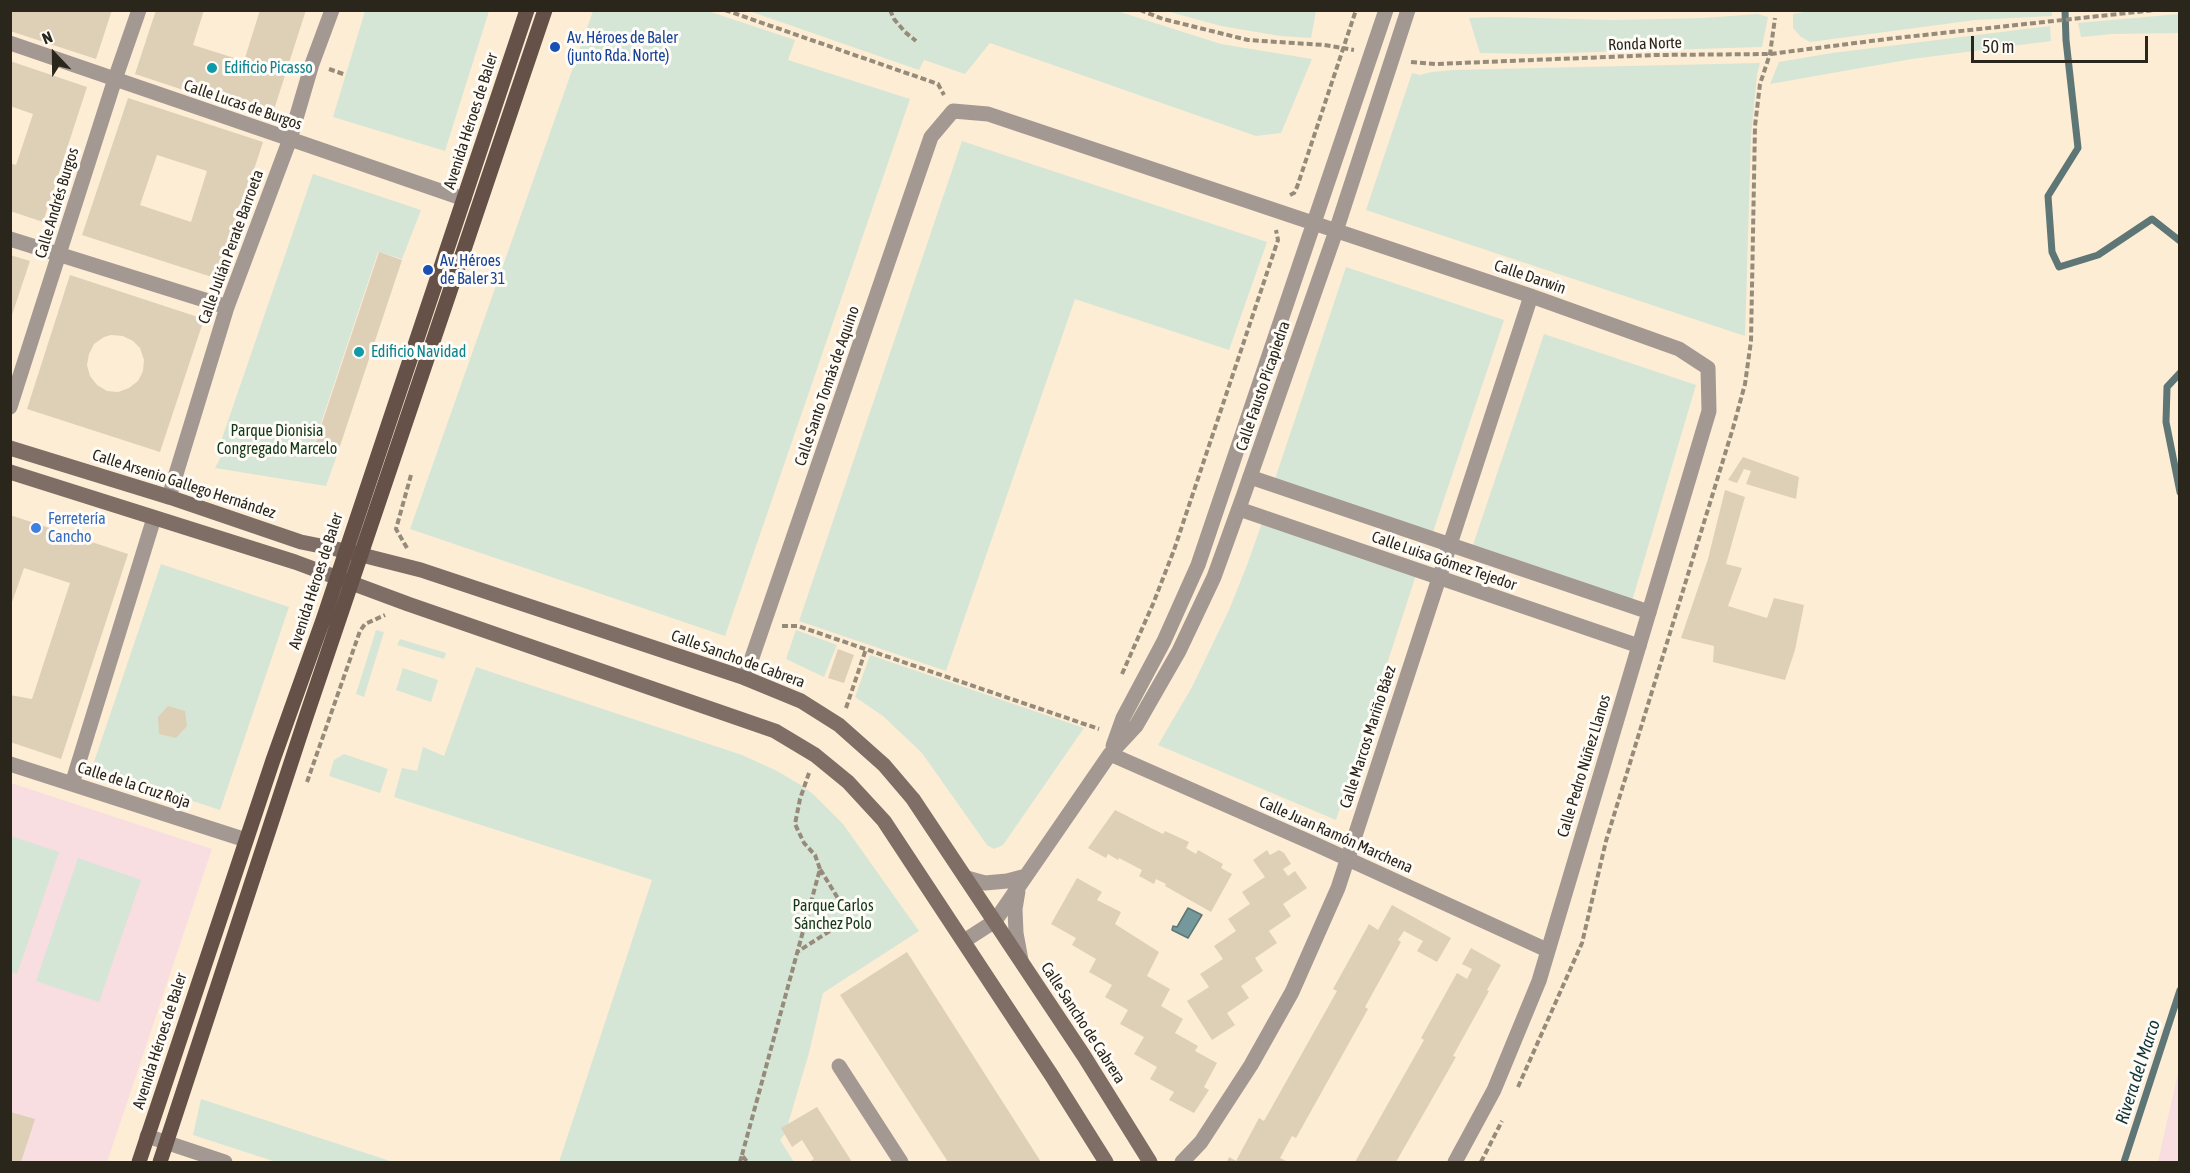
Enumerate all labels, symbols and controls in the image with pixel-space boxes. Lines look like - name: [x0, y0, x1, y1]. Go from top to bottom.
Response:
- north arrow: [24, 24, 84, 84]
- scale bar: [1974, 24, 2151, 62]
- text: N: [39, 27, 55, 47]
- place label: Av. Héroes de Baler (junto Rda. Norte): [567, 28, 678, 66]
- street label: Ronda Norte: [1608, 33, 1682, 55]
- text: 50 m: [1982, 36, 2014, 57]
- marker: Av. Héroes de Baler (junto Rda. Norte): [548, 40, 562, 54]
- street label: Avenida Héroes de Baler: [440, 50, 502, 192]
- place label: Edificio Picasso: [224, 58, 313, 78]
- marker: Edificio Picasso: [205, 61, 219, 75]
- street label: Calle Lucas de Burgos: [181, 76, 305, 134]
- street label: Calle Andrés Burgos: [31, 145, 83, 261]
- street label: Calle Julián Perate Barroeta: [194, 167, 268, 327]
- place label: Av. Héroes de Baler 31: [440, 251, 505, 289]
- street label: Calle Darwin: [1492, 256, 1568, 298]
- marker: Av. Héroes de Baler 31: [421, 263, 435, 277]
- street label: Calle Santo Tomás de Aquino: [791, 303, 863, 469]
- street label: Calle Fausto Picapiedra: [1232, 319, 1294, 453]
- place label: Edificio Navidad: [371, 342, 466, 362]
- marker: Edificio Navidad: [352, 345, 366, 359]
- park label: Parque Dionisia Congregado Marcelo: [217, 421, 337, 459]
- street label: Calle Arsenio Gallego Hernández: [90, 445, 278, 523]
- place label: Ferretería Cancho: [48, 509, 106, 547]
- street label: Avenida Héroes de Baler: [285, 510, 347, 652]
- marker: Ferretería Cancho: [29, 521, 43, 535]
- street label: Calle Luisa Gómez Tejedor: [1369, 527, 1519, 595]
- street label: Calle Sancho de Cabrera: [669, 626, 807, 692]
- street label: Calle Marcos Mariño Báez: [1336, 663, 1400, 811]
- street label: Calle Pedro Núñez Llanos: [1553, 692, 1615, 840]
- street label: Calle de la Cruz Roja: [75, 758, 193, 812]
- street label: Calle Juan Ramón Marchena: [1256, 792, 1416, 878]
- park label: Parque Carlos Sánchez Polo: [792, 896, 874, 934]
- street label: Calle Sancho de Cabrera: [1037, 959, 1129, 1087]
- street label: Avenida Héroes de Baler: [129, 970, 191, 1112]
- water label: Rivera del Marco: [2111, 1017, 2165, 1127]

